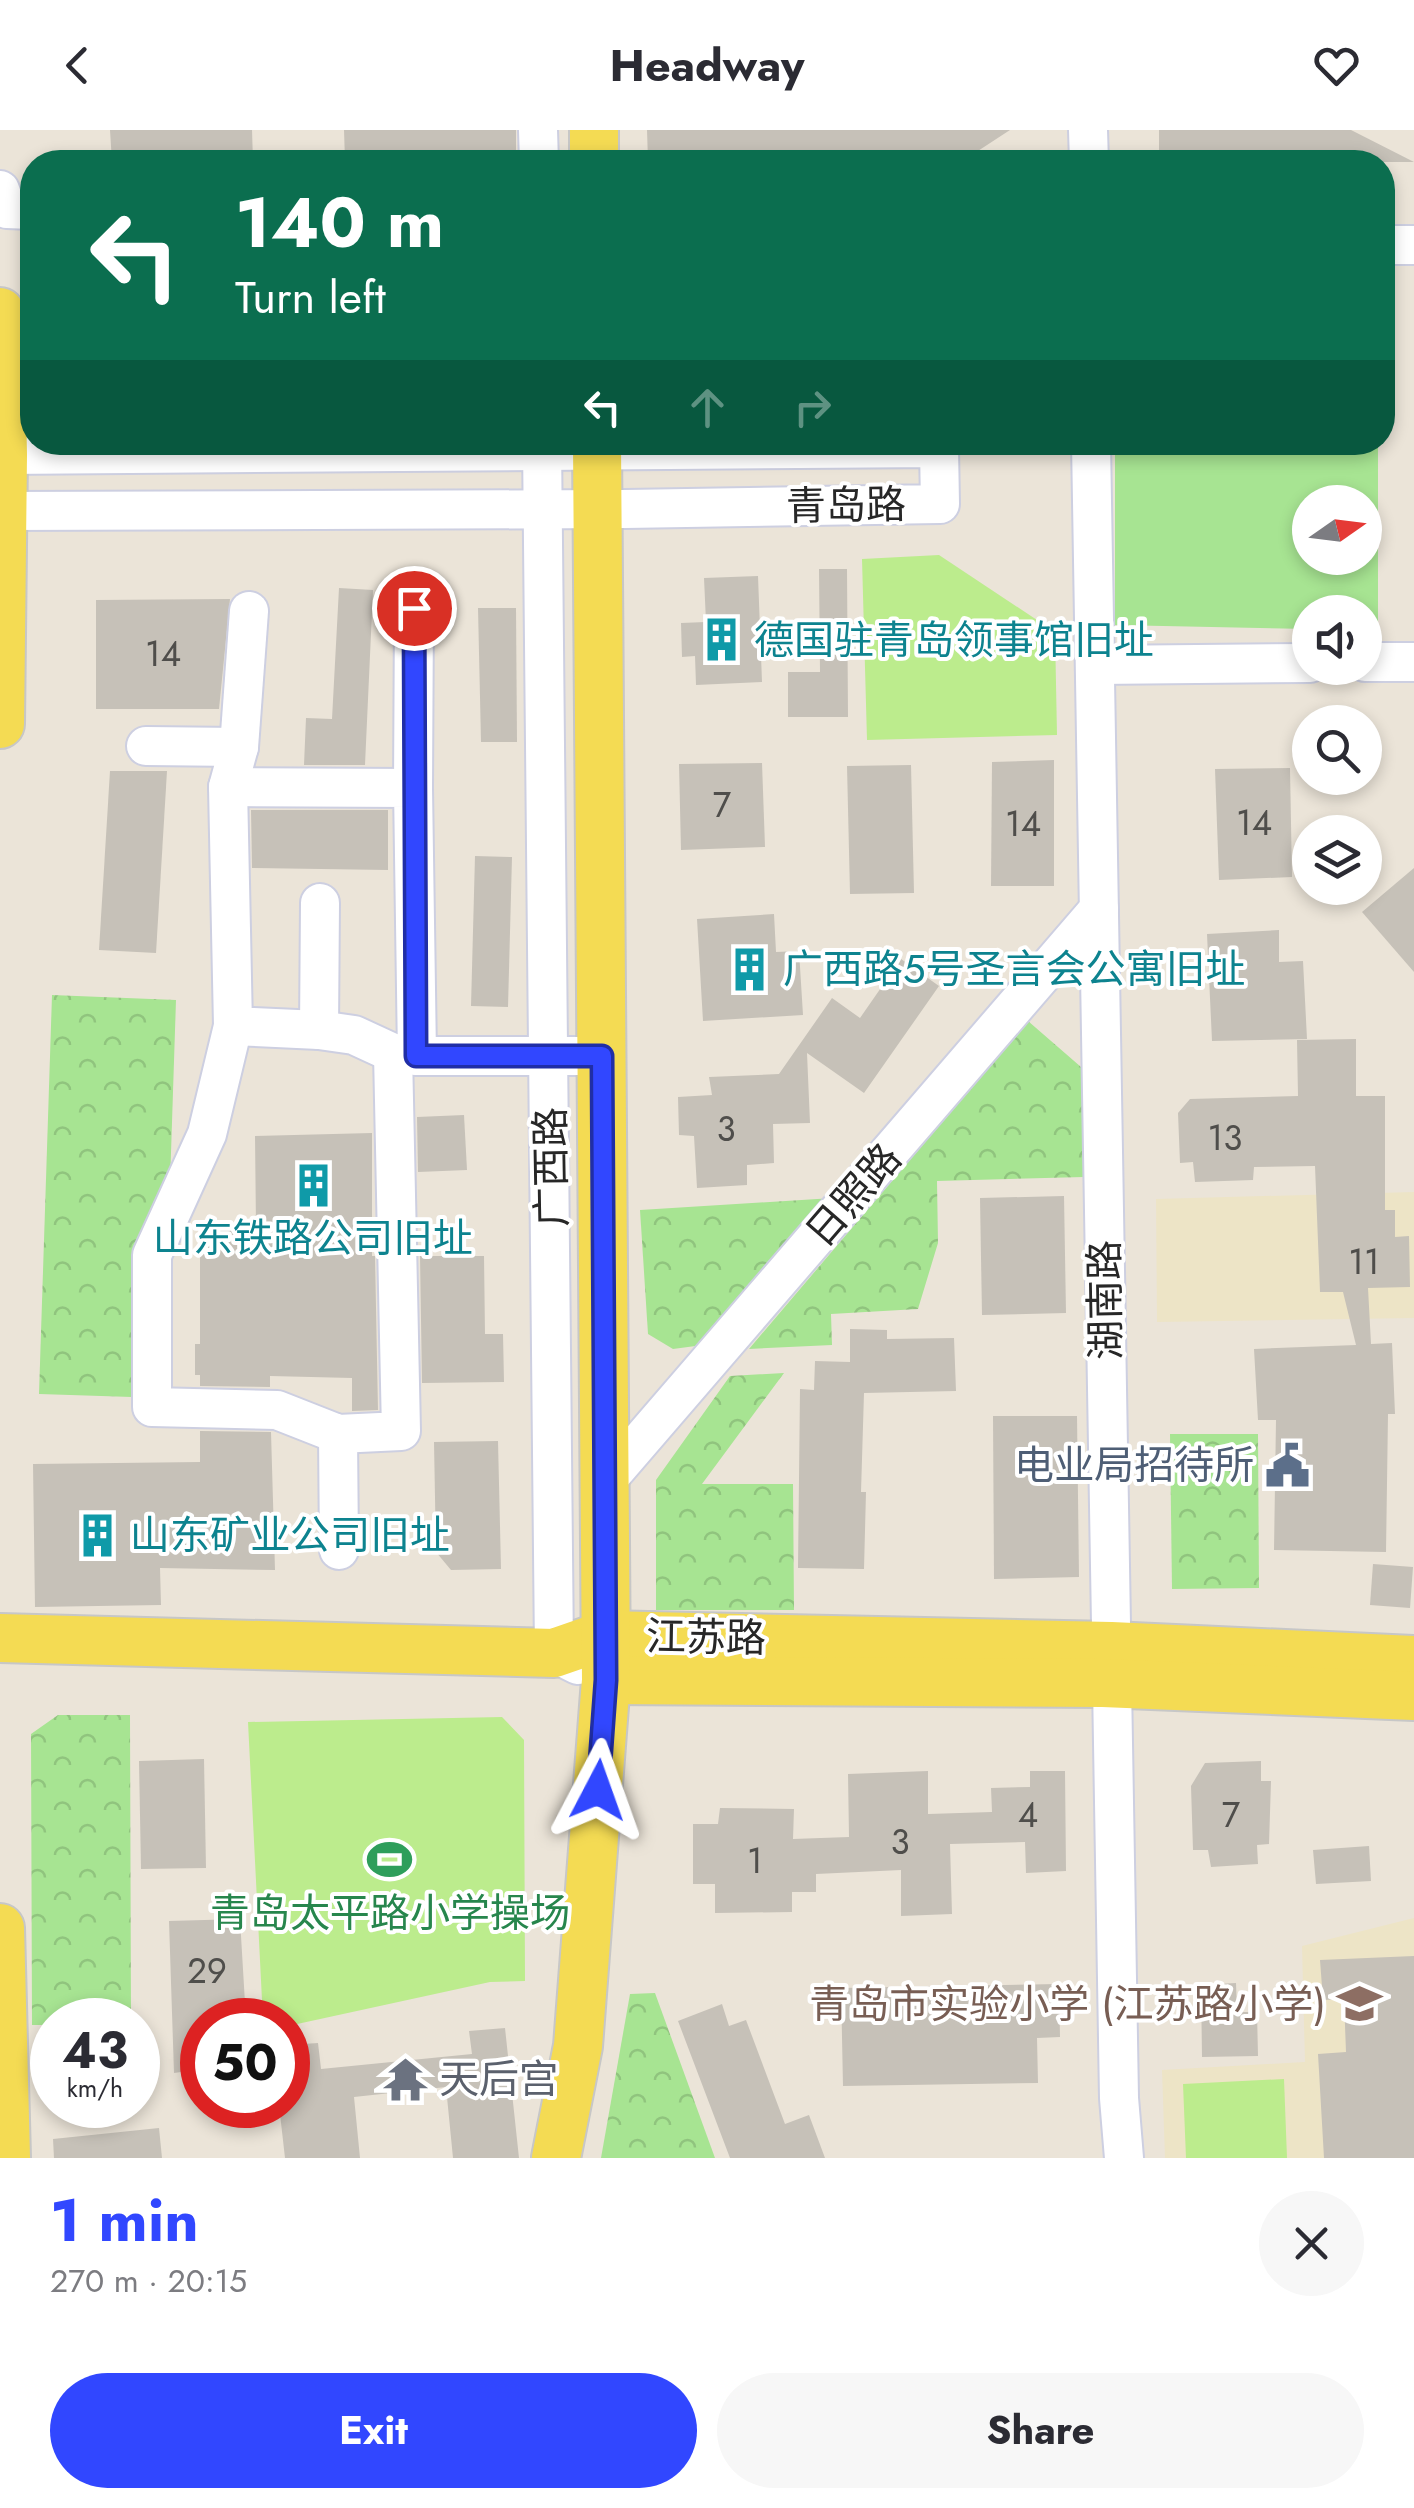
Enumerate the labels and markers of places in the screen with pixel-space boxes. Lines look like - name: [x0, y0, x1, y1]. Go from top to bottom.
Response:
- pin: [372, 566, 457, 651]
- place label: 德国驻青岛领事馆旧址: [754, 611, 1154, 669]
- building icon: 德国驻青岛领事馆旧址: [697, 616, 745, 664]
- place label: 广西路5号圣言会公寓旧址: [783, 940, 1246, 998]
- building icon: 广西路5号圣言会公寓旧址: [726, 945, 774, 993]
- building icon: 山东铁路公司旧址: [289, 1161, 337, 1209]
- place label: 山东铁路公司旧址: [153, 1209, 473, 1267]
- place label: 电业局招待所: [1014, 1436, 1254, 1494]
- public building icon: 电业局招待所: [1263, 1441, 1311, 1489]
- place label: 山东矿业公司旧址: [130, 1506, 450, 1564]
- building icon: 山东矿业公司旧址: [73, 1511, 121, 1559]
- sports icon: 青岛太平路小学操场: [366, 1836, 414, 1884]
- place label: 青岛太平路小学操场: [210, 1884, 570, 1942]
- place label: 青岛市实验小学 (江苏路小学): [809, 1975, 1326, 2033]
- school or university icon: 青岛市实验小学 (江苏路小学): [1335, 1980, 1383, 2028]
- place label: 天后宫: [439, 2050, 559, 2108]
- temple icon: 天后宫: [382, 2055, 430, 2103]

